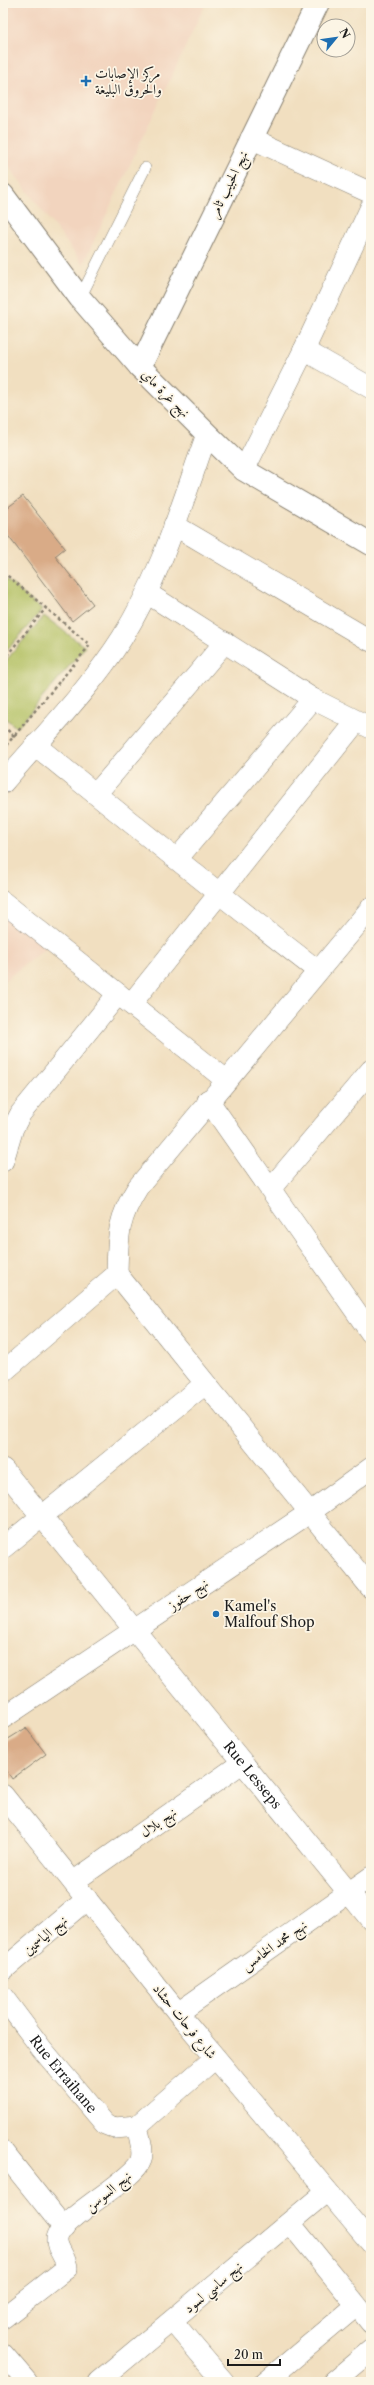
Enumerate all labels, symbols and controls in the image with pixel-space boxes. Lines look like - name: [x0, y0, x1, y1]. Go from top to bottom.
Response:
- north arrow: [316, 18, 356, 58]
- text: N: [336, 26, 353, 41]
- place label: مركز الإصابات والحروق البليغة: [95, 64, 162, 98]
- marker: مركز الإصابات والحروق البليغة: [80, 75, 92, 87]
- street label: نهج الحبيب ثامر: [204, 148, 256, 222]
- street label: نهج غرة ماي: [135, 365, 194, 424]
- street label: نهج حفوز: [163, 1574, 214, 1618]
- place label: Kamel's Malfouf Shop: [224, 1597, 315, 1631]
- marker: Kamel's Malfouf Shop: [211, 1609, 221, 1619]
- street label: Rue Lesseps: [220, 1737, 286, 1813]
- street label: نهج بلال: [136, 1803, 182, 1844]
- street label: نهج الياسمين: [19, 1911, 74, 1962]
- street label: نهج محمد الخامس: [238, 1916, 313, 1978]
- street label: شارع فرحات حشاد: [147, 1980, 221, 2064]
- street label: Rue Erraihane: [26, 2031, 101, 2117]
- street label: نهج السوسن: [81, 2167, 138, 2218]
- street label: نهج ساسي لسود: [180, 2257, 249, 2321]
- scale bar: [228, 2341, 280, 2367]
- text: 20 m: [234, 2347, 263, 2362]

